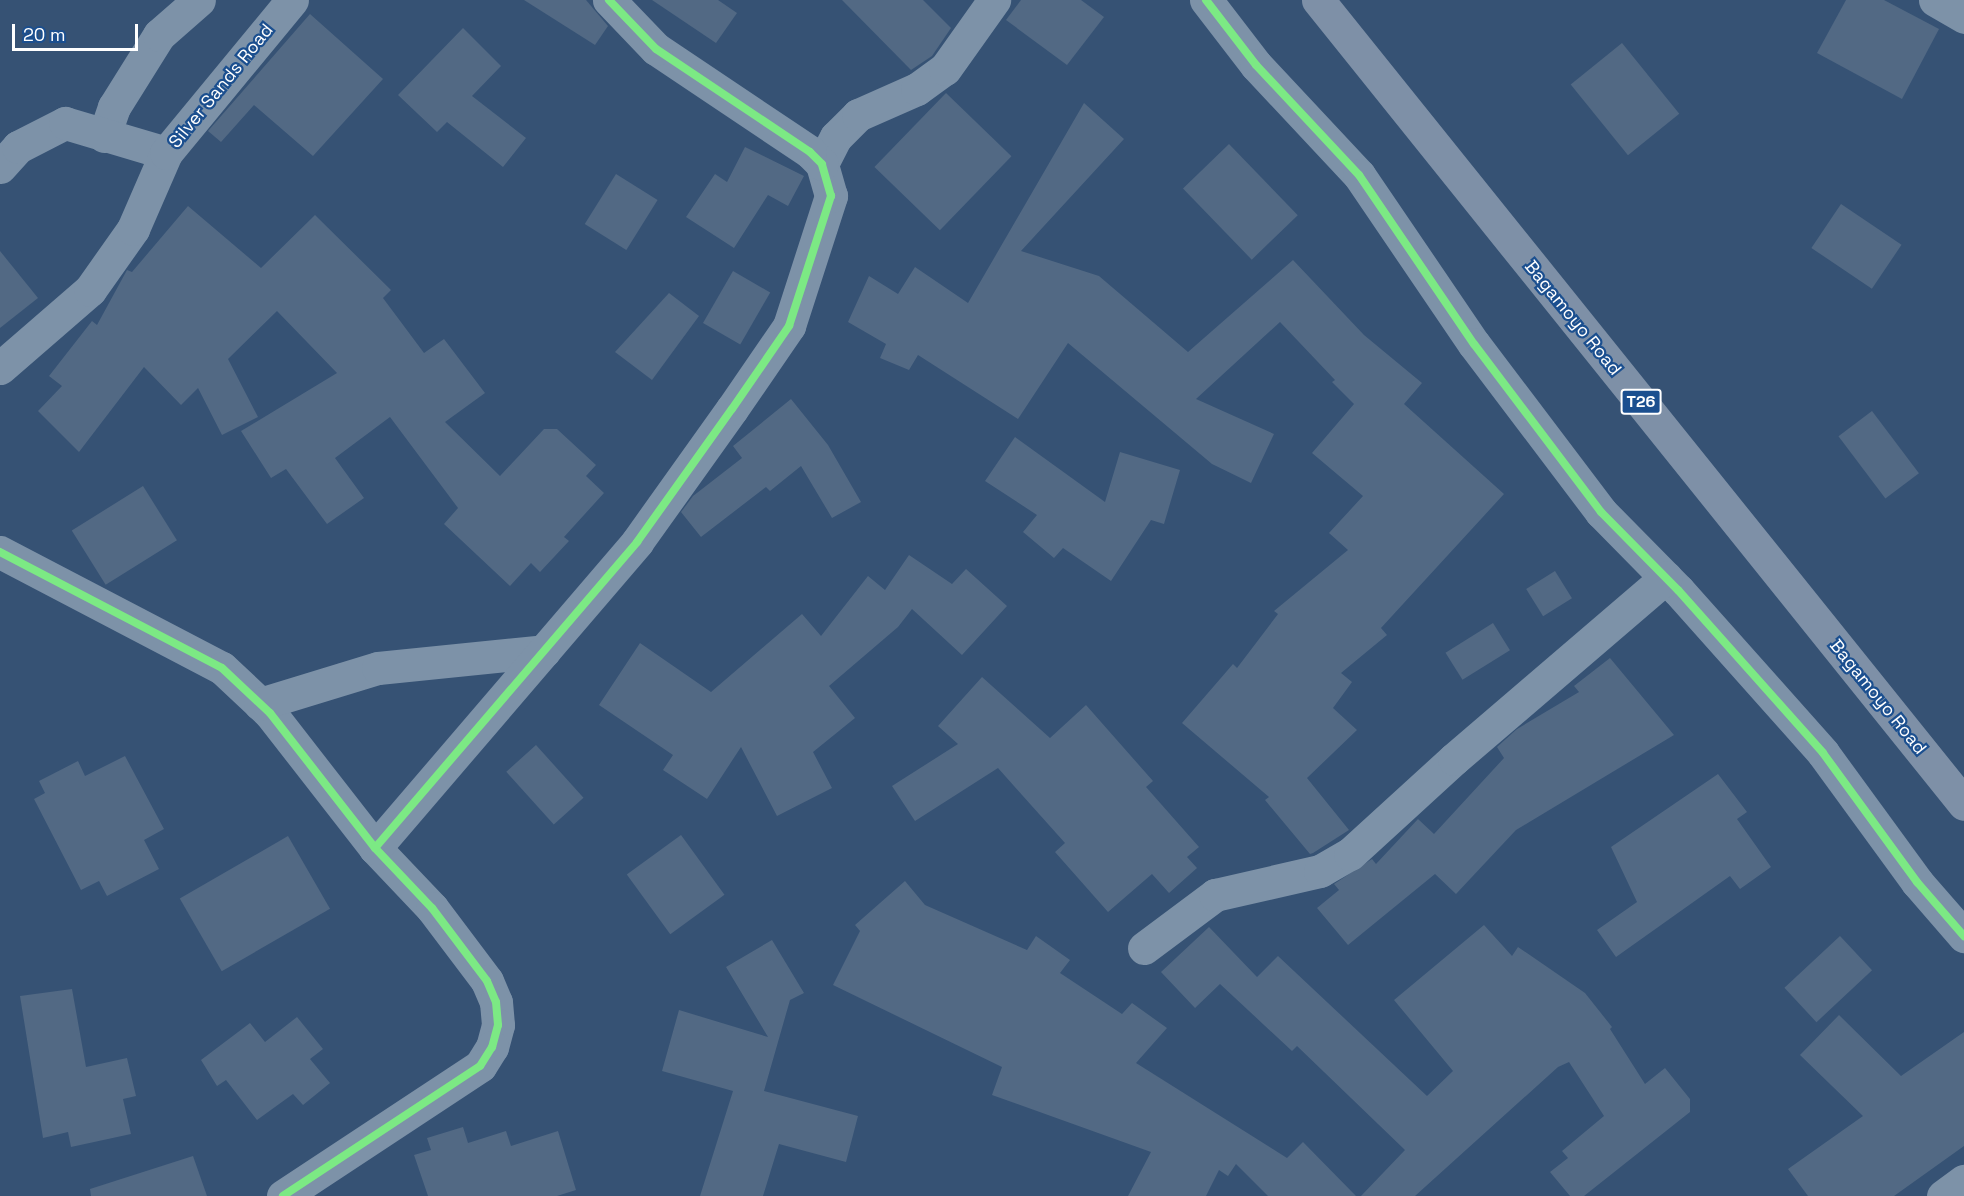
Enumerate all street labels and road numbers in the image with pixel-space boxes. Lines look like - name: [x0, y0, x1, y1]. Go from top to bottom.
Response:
- street label: Silver Sands Road: [164, 20, 278, 152]
- street label: Bagamoyo Road: [1520, 256, 1626, 380]
- road number: T26: [1620, 389, 1662, 415]
- street label: Bagamoyo Road: [1825, 635, 1931, 759]

